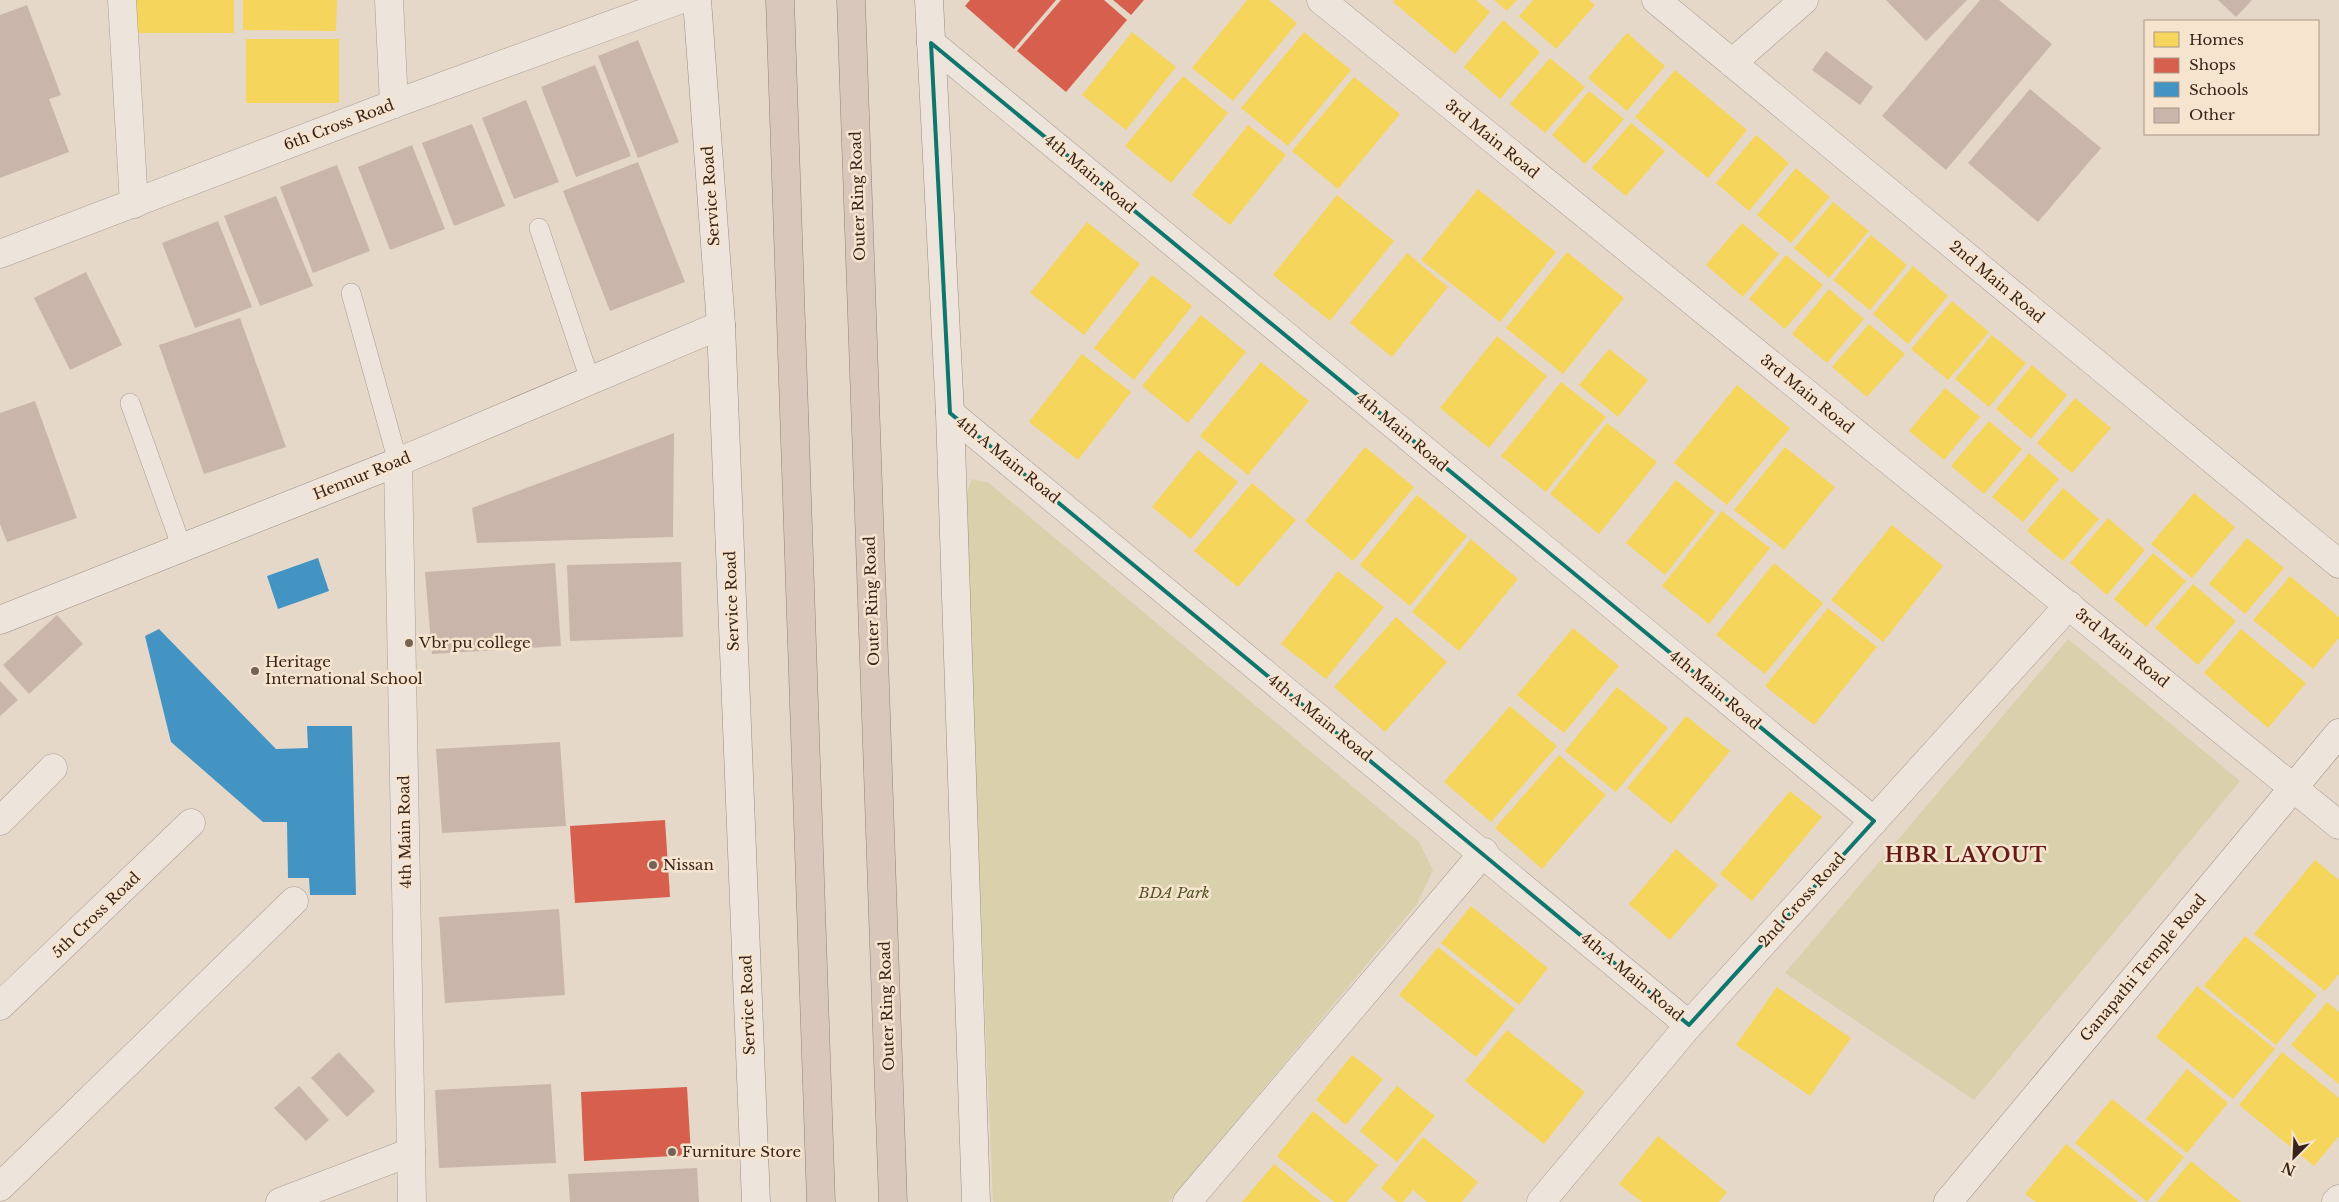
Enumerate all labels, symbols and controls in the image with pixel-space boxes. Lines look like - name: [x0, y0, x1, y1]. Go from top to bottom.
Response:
- legend: [2144, 20, 2319, 135]
- text: Homes: [2189, 30, 2244, 49]
- text: Shops: [2189, 55, 2236, 74]
- text: Schools: [2189, 80, 2249, 99]
- street label: 6th Cross Road: [281, 95, 397, 154]
- street label: 3rd Main Road: [1442, 95, 1543, 182]
- text: Other: [2189, 105, 2236, 124]
- street label: 4th Main Road: [1041, 130, 1140, 217]
- street label: Outer Ring Road: [846, 131, 869, 261]
- street label: Service Road: [698, 145, 723, 247]
- street label: 2nd Main Road: [1946, 236, 2049, 327]
- street label: 3rd Main Road: [1757, 350, 1858, 437]
- street label: 4th Main Road: [1353, 388, 1452, 475]
- street label: 4th A Main Road: [953, 412, 1064, 507]
- street label: Hennur Road: [310, 447, 413, 504]
- street label: Outer Ring Road: [860, 536, 883, 666]
- street label: Service Road: [720, 550, 743, 652]
- street label: 3rd Main Road: [2072, 604, 2173, 691]
- place label: Vbr pu college: [418, 633, 531, 652]
- marker: Vbr pu college: [403, 637, 415, 649]
- street label: 4th Main Road: [1666, 646, 1765, 733]
- place label: Heritage International School: [265, 652, 423, 688]
- marker: Heritage International School: [249, 665, 261, 677]
- street label: 4th A Main Road: [1265, 670, 1376, 765]
- street label: 4th Main Road: [394, 775, 415, 889]
- district label: HBR LAYOUT: [1885, 843, 2047, 867]
- street label: 2nd Cross Road: [1754, 848, 1849, 951]
- place label: Nissan: [663, 855, 714, 874]
- marker: Nissan: [647, 859, 659, 871]
- street label: 5th Cross Road: [48, 868, 144, 962]
- park label: BDA Park: [1137, 883, 1210, 902]
- street label: Ganapathi Temple Road: [2075, 890, 2210, 1045]
- street label: 4th A Main Road: [1577, 928, 1687, 1025]
- street label: Outer Ring Road: [875, 941, 898, 1071]
- street label: Service Road: [736, 954, 759, 1056]
- north arrow: [2269, 1132, 2319, 1182]
- place label: Furniture Store: [682, 1142, 801, 1161]
- marker: Furniture Store: [666, 1146, 678, 1158]
- text: N: [2279, 1158, 2298, 1180]

